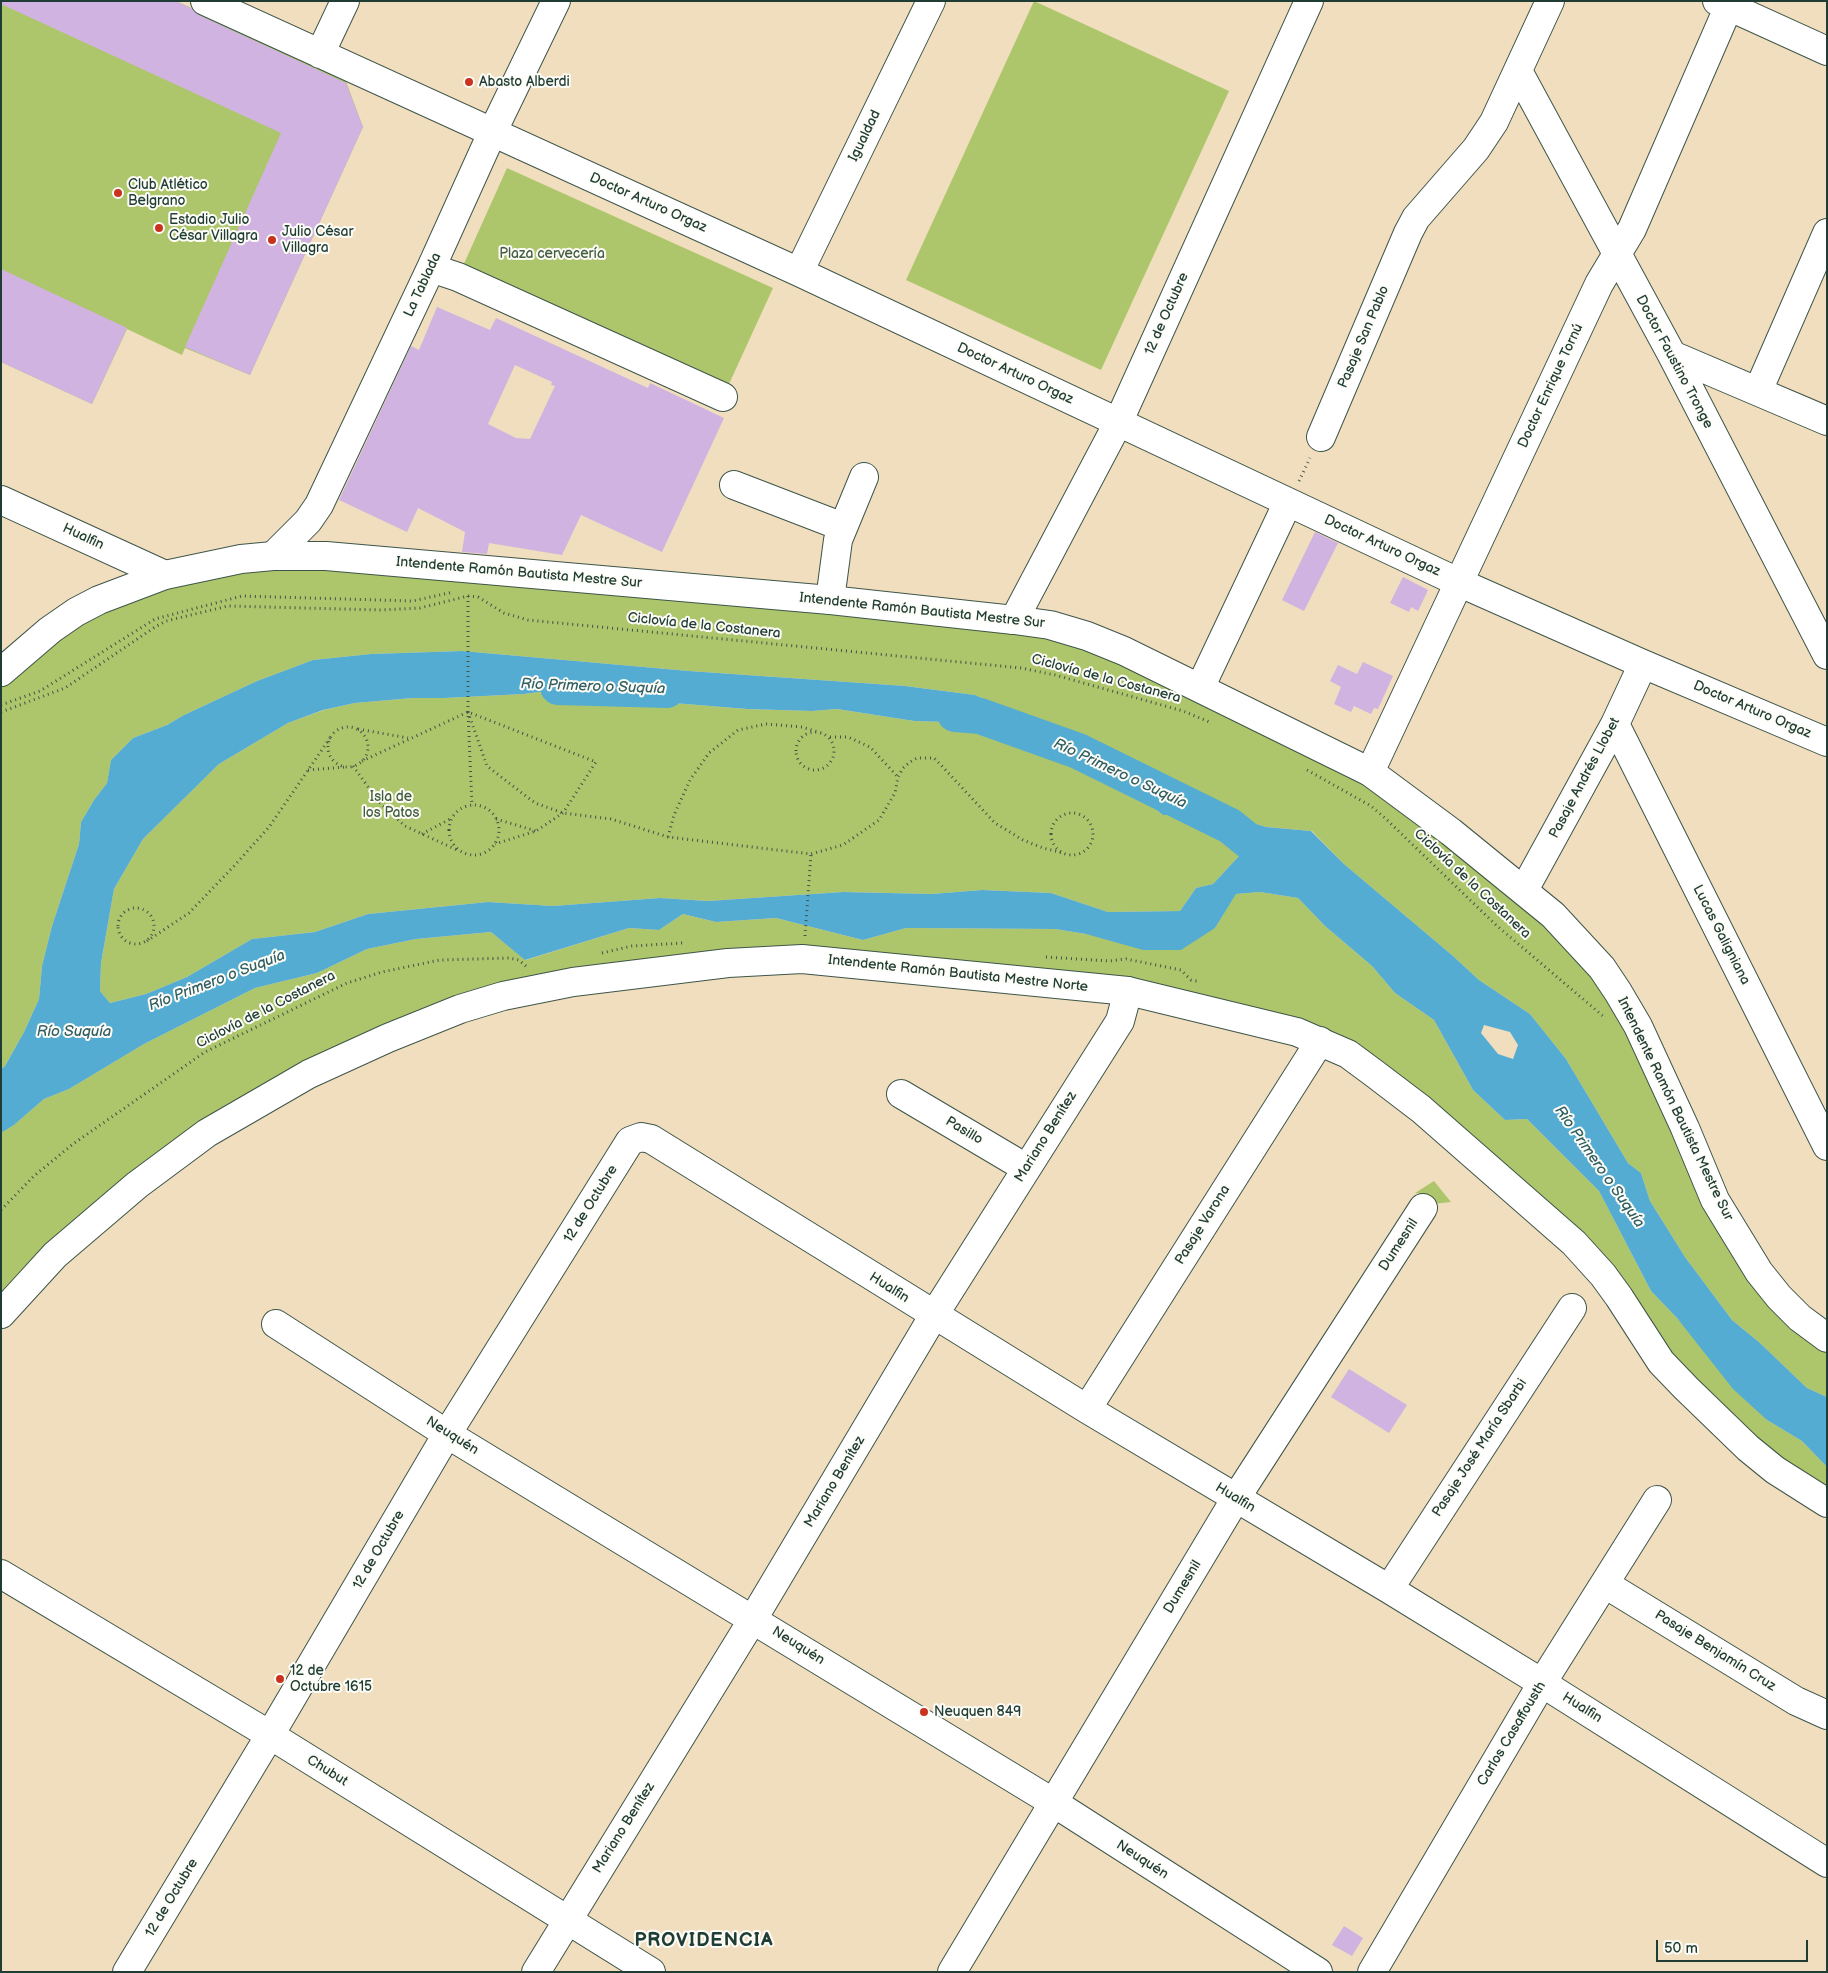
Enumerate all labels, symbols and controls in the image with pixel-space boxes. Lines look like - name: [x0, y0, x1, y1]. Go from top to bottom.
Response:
- place label: Abasto Alberdi: [479, 74, 570, 90]
- marker: Abasto Alberdi: [463, 76, 475, 88]
- street label: Igualdad: [845, 108, 885, 164]
- street label: Doctor Arturo Orgaz: [587, 170, 709, 236]
- place label: Club Atlético Belgrano: [128, 177, 208, 210]
- marker: Club Atlético Belgrano: [112, 187, 124, 199]
- place label: Estadio Julio César Villagra: [169, 212, 258, 244]
- marker: Estadio Julio César Villagra: [153, 222, 165, 234]
- place label: Julio César Villagra: [282, 224, 353, 256]
- marker: Julio César Villagra: [266, 234, 278, 246]
- park label: Plaza cervecería: [499, 246, 605, 262]
- street label: La Tablada: [401, 250, 445, 320]
- street label: 12 de Octubre: [1141, 270, 1193, 358]
- street label: Pasaje San Pablo: [1335, 283, 1393, 391]
- street label: Doctor Faustino Tronge: [1632, 292, 1716, 432]
- street label: Doctor Enrique Tornú: [1515, 321, 1587, 451]
- street label: Doctor Arturo Orgaz: [954, 340, 1076, 408]
- street label: Doctor Arturo Orgaz: [1321, 512, 1443, 580]
- street label: Hualfin: [60, 520, 106, 554]
- street label: Intendente Ramón Bautista Mestre Sur: [395, 554, 643, 592]
- street label: Intendente Ramón Bautista Mestre Sur: [798, 590, 1046, 632]
- street label: Ciclovía de la Costanera: [627, 610, 781, 642]
- street label: Ciclovía de la Costanera: [1030, 651, 1182, 707]
- water label: Río Primero o Suquía: [520, 675, 666, 699]
- street label: Doctor Arturo Orgaz: [1690, 678, 1814, 742]
- street label: Pasaje Andrés Llobet: [1546, 715, 1624, 841]
- water label: Río Primero o Suquía: [1051, 735, 1189, 813]
- park label: Isla de los Patos: [363, 789, 419, 822]
- street label: Ciclovía de la Costanera: [1410, 825, 1534, 943]
- street label: Lucas Galigniana: [1689, 882, 1753, 988]
- water label: Río Primero o Suquía: [146, 947, 288, 1015]
- street label: Intendente Ramón Bautista Mestre Norte: [827, 952, 1089, 996]
- street label: Ciclovía de la Costanera: [194, 968, 338, 1052]
- street label: Intendente Ramón Bautista Mestre Sur: [1613, 994, 1737, 1224]
- water label: Río Suquía: [37, 1023, 111, 1041]
- street label: Mariano Benítez: [1011, 1089, 1081, 1185]
- water label: Río Primero o Suquía: [1550, 1103, 1648, 1231]
- street label: Pasillo: [942, 1113, 986, 1149]
- street label: 12 de Octubre: [560, 1162, 622, 1246]
- street label: Pasaje Varona: [1172, 1182, 1234, 1268]
- street label: Dumesnil: [1376, 1216, 1422, 1274]
- street label: Hualfin: [866, 1269, 912, 1307]
- street label: Pasaje José María Sbarbi: [1429, 1376, 1531, 1520]
- street label: Neuquén: [423, 1413, 481, 1459]
- street label: Mariano Benítez: [801, 1433, 869, 1531]
- street label: Hualfin: [1212, 1480, 1258, 1516]
- street label: 12 de Octubre: [350, 1507, 408, 1593]
- street label: Dumesnil: [1161, 1557, 1205, 1617]
- street label: Pasaje Benjamín Cruz: [1651, 1607, 1779, 1695]
- street label: Neuquén: [769, 1623, 827, 1669]
- place label: 12 de Octubre 1615: [290, 1663, 372, 1695]
- marker: 12 de Octubre 1615: [274, 1673, 286, 1685]
- street label: Carlos Casaffousth: [1474, 1679, 1550, 1789]
- street label: Hualfin: [1559, 1689, 1605, 1727]
- place label: Neuquen 849: [934, 1704, 1021, 1720]
- marker: Neuquen 849: [918, 1706, 930, 1718]
- street label: Chubut: [303, 1752, 351, 1790]
- street label: Mariano Benítez: [589, 1780, 659, 1876]
- street label: Neuquén: [1113, 1837, 1171, 1883]
- street label: 12 de Octubre: [142, 1856, 202, 1940]
- district label: PROVIDENCIA: [633, 1930, 775, 1952]
- scale bar: [1658, 1930, 1810, 1962]
- text: 50 m: [1664, 1939, 1698, 1958]

